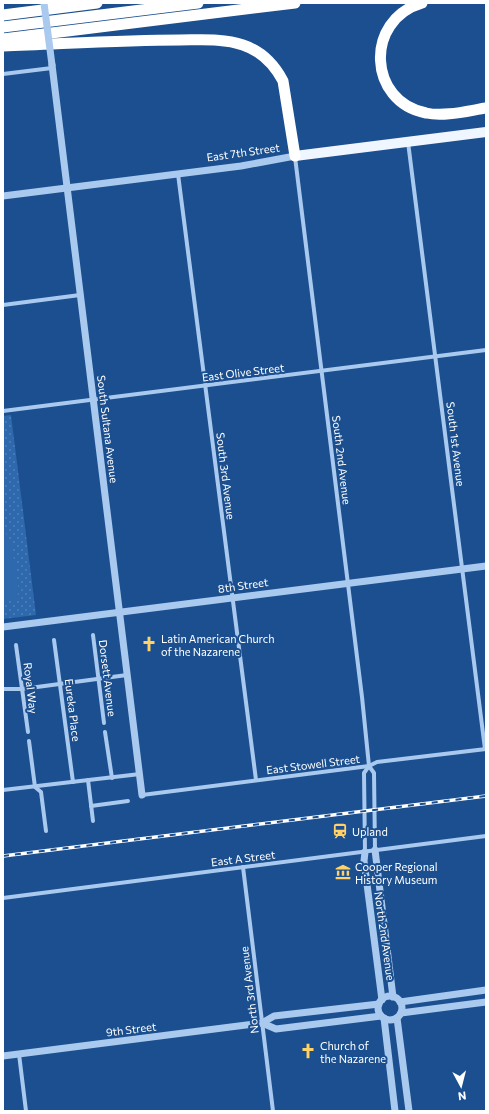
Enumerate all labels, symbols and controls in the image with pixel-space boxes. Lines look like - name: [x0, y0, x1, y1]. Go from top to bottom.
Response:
- street label: East 7th Street: [206, 140, 281, 164]
- street label: East Olive Street: [201, 360, 285, 384]
- street label: South Sultana Avenue: [95, 374, 121, 484]
- street label: South 1st Avenue: [444, 401, 468, 487]
- street label: South 2nd Avenue: [330, 415, 354, 505]
- street label: South 3rd Avenue: [214, 432, 238, 521]
- street label: 8th Street: [217, 575, 269, 595]
- place label: Latin American Church of the Nazarene: [161, 632, 275, 658]
- church icon: Latin American Church of the Nazarene: [140, 635, 158, 653]
- street label: Dorsett Avenue: [97, 639, 119, 717]
- street label: Royal Way: [21, 662, 41, 715]
- street label: Eureka Place: [63, 678, 83, 742]
- street label: East Stowell Street: [265, 752, 361, 776]
- station icon: Upland: [331, 822, 349, 840]
- place label: Upland: [352, 825, 388, 838]
- street label: East A Street: [210, 848, 276, 868]
- place label: Cooper Regional History Museum: [355, 860, 438, 886]
- museum icon: Cooper Regional History Museum: [334, 863, 352, 881]
- street label: North 2nd Avenue: [372, 891, 398, 982]
- street label: North 3rd Avenue: [237, 945, 261, 1034]
- street label: 9th Street: [105, 1019, 157, 1039]
- place label: Church of the Nazarene: [320, 1039, 386, 1065]
- church icon: Church of the Nazarene: [299, 1042, 317, 1060]
- north arrow: [441, 1066, 481, 1106]
- text: N: [457, 1089, 467, 1103]

